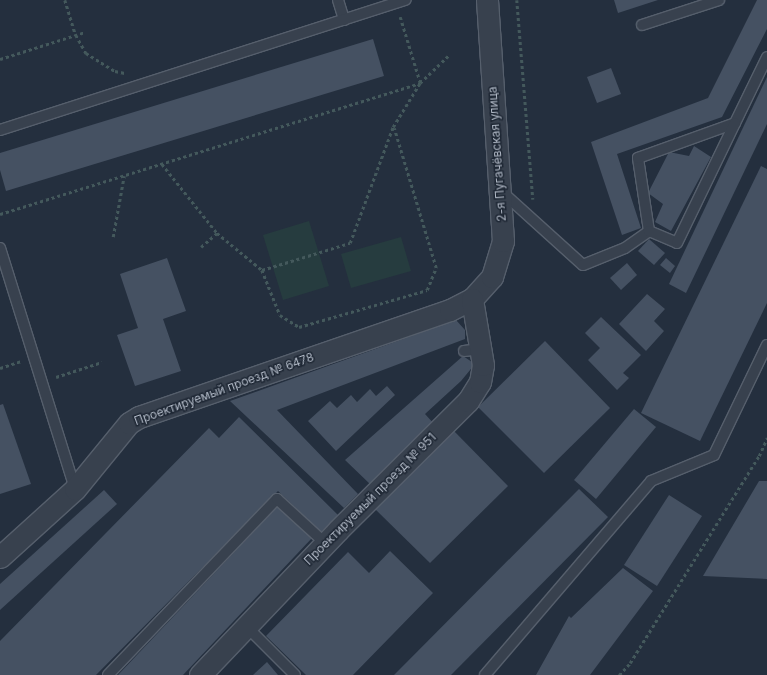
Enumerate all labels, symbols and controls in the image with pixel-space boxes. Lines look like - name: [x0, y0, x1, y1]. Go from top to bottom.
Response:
- street label: 2-я Пугачёвская улица: [485, 86, 509, 222]
- street label: Проектируемый проезд № 6478: [132, 350, 316, 428]
- street label: Проектируемый проезд № 951: [301, 430, 439, 568]

